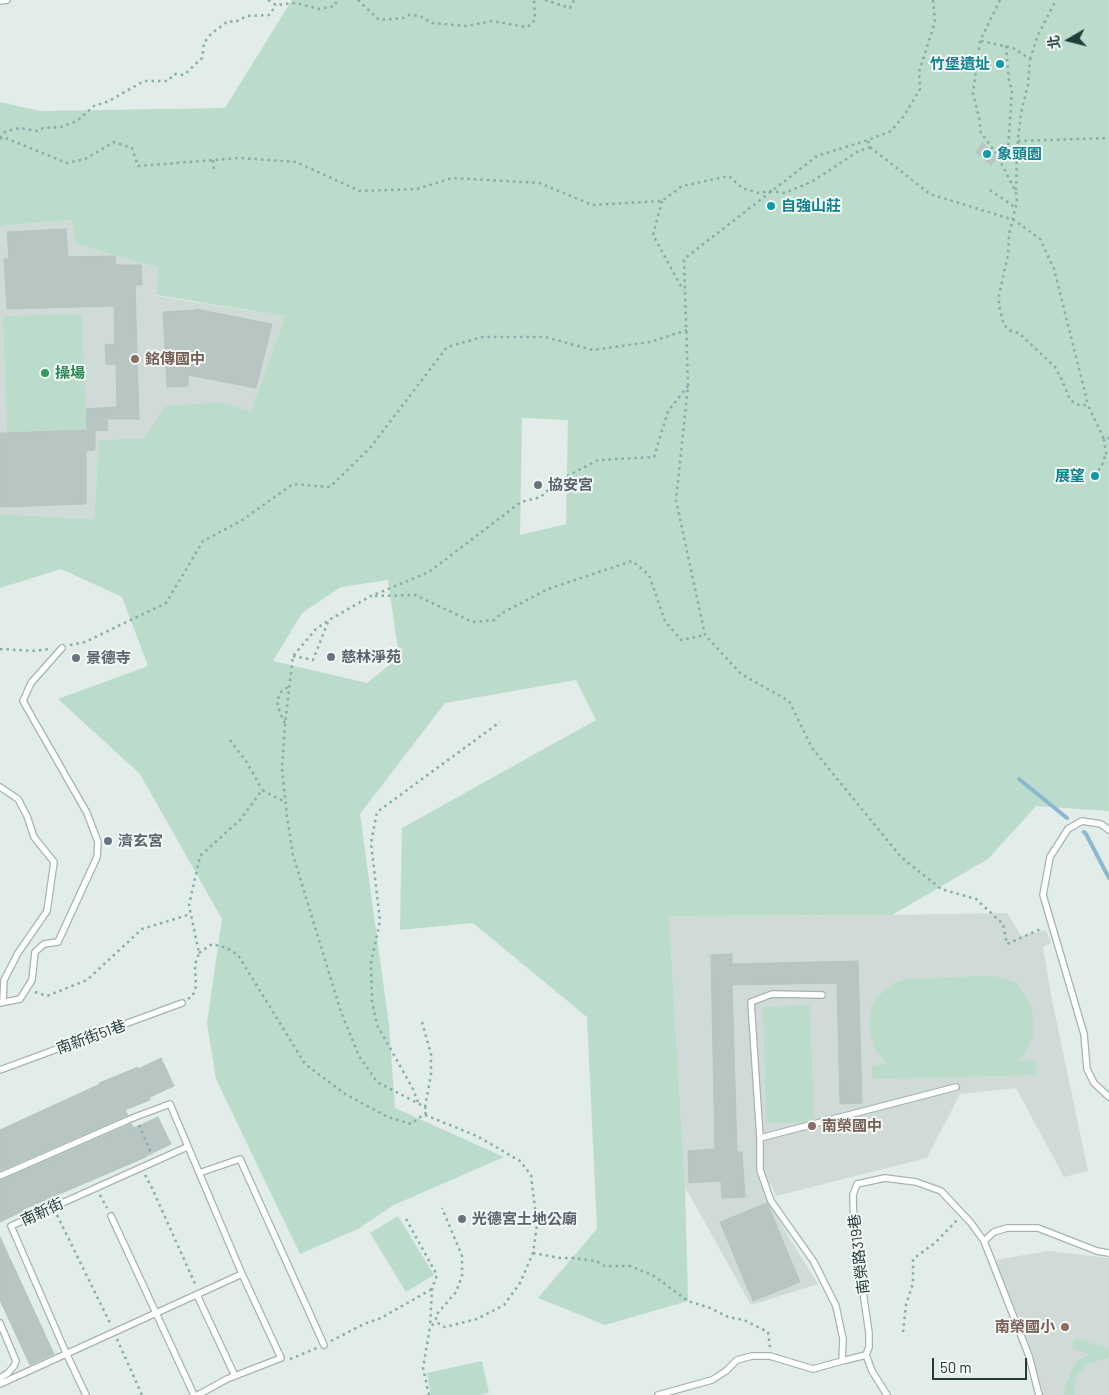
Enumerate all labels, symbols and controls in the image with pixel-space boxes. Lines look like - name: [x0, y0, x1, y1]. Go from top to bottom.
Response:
- north arrow: [1044, 15, 1094, 65]
- text: 北: [1044, 34, 1063, 50]
- place label: 竹堡遺址: [930, 55, 990, 73]
- marker: 竹堡遺址: [994, 58, 1006, 70]
- place label: 象頭園: [997, 145, 1042, 163]
- marker: 象頭園: [981, 148, 993, 160]
- place label: 自強山莊: [781, 197, 841, 215]
- marker: 自強山莊: [765, 200, 777, 212]
- place label: 銘傳國中: [145, 350, 205, 368]
- marker: 銘傳國中: [129, 353, 141, 365]
- place label: 操場: [55, 364, 85, 382]
- marker: 操場: [39, 367, 51, 379]
- place label: 展望: [1055, 467, 1085, 485]
- marker: 展望: [1089, 470, 1101, 482]
- place label: 協安宮: [548, 476, 593, 494]
- marker: 協安宮: [532, 479, 544, 491]
- place label: 慈林淨苑: [341, 648, 401, 666]
- place label: 景德寺: [86, 649, 131, 667]
- marker: 慈林淨苑: [325, 651, 337, 663]
- marker: 景德寺: [70, 652, 82, 664]
- place label: 濟玄宮: [118, 832, 163, 850]
- marker: 濟玄宮: [102, 835, 114, 847]
- street label: 南新街51巷: [54, 1016, 128, 1058]
- place label: 南榮國中: [822, 1117, 882, 1135]
- marker: 南榮國中: [806, 1120, 818, 1132]
- street label: 南新街: [18, 1194, 66, 1230]
- place label: 光德宮土地公廟: [472, 1210, 577, 1228]
- marker: 光德宮土地公廟: [456, 1213, 468, 1225]
- street label: 南榮路319巷: [845, 1213, 873, 1295]
- place label: 南榮國小: [995, 1318, 1055, 1336]
- marker: 南榮國小: [1059, 1321, 1071, 1333]
- scale bar: [934, 1348, 1029, 1380]
- text: 50 m: [940, 1358, 972, 1376]

